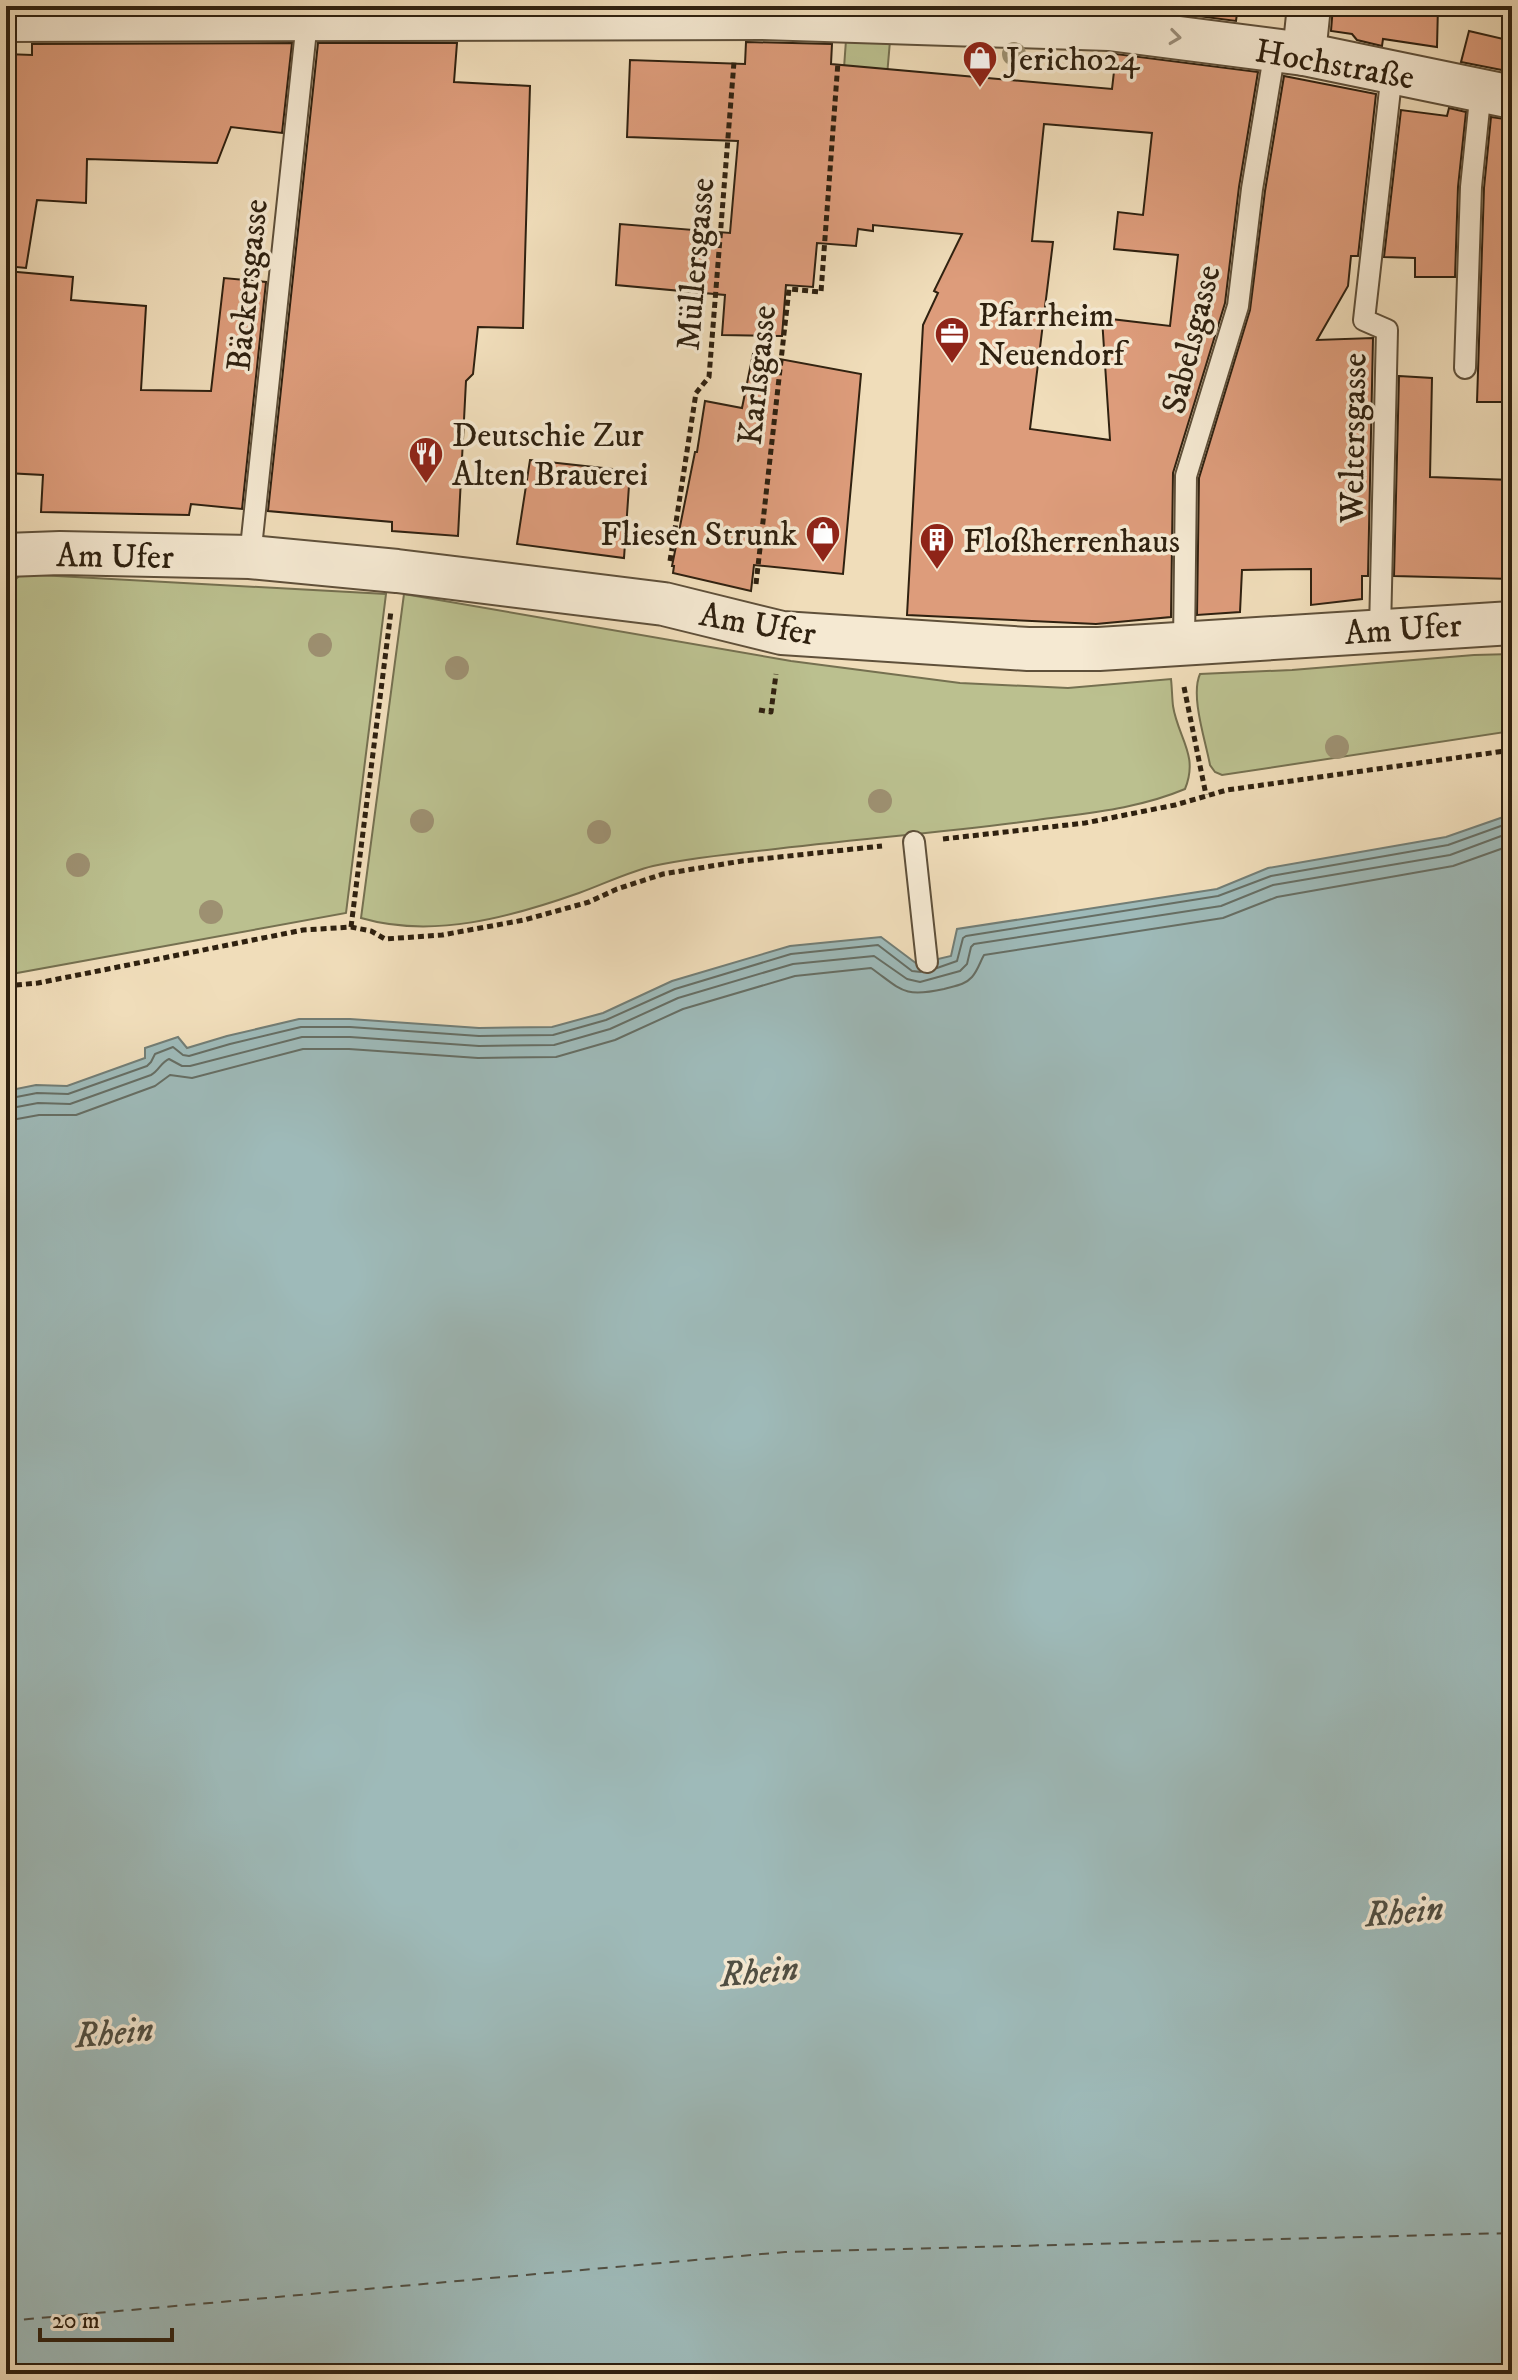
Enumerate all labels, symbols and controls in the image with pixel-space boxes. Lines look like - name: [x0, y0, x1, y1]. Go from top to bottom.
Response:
- one-way arrow: [1169, 29, 1182, 46]
- street label: Hochstraße: [1252, 30, 1418, 100]
- shop icon: Jericho24: [961, 39, 999, 89]
- place label: Jericho24: [1003, 39, 1141, 81]
- street label: Müllersgasse: [668, 176, 724, 352]
- street label: Bäckersgasse: [218, 197, 278, 373]
- street label: Sabelsgasse: [1153, 261, 1231, 418]
- place label: Pfarrheim Neuendorf: [978, 295, 1130, 376]
- street label: Karlsgasse: [730, 303, 786, 447]
- office icon: Pfarrheim Neuendorf: [933, 315, 971, 365]
- street label: Weltersgasse: [1331, 352, 1376, 525]
- place label: Deutschie Zur Alten Brauerei: [452, 415, 648, 496]
- restaurant icon: Deutschie Zur Alten Brauerei: [407, 435, 445, 485]
- place label: Fliesen Strunk: [600, 514, 797, 556]
- shop icon: Fliesen Strunk: [804, 514, 842, 564]
- building icon: Floßherrenhaus: [918, 521, 956, 571]
- place label: Floßherrenhaus: [963, 521, 1180, 563]
- street label: Am Ufer: [56, 535, 174, 579]
- street label: Am Ufer: [696, 594, 819, 656]
- street label: Am Ufer: [1343, 605, 1464, 655]
- water label: Rhein: [1362, 1887, 1446, 1938]
- water label: Rhein: [717, 1947, 801, 1998]
- water label: Rhein: [72, 2008, 156, 2059]
- scale bar: [40, 2292, 172, 2342]
- text: 20 m: [52, 2306, 100, 2336]

